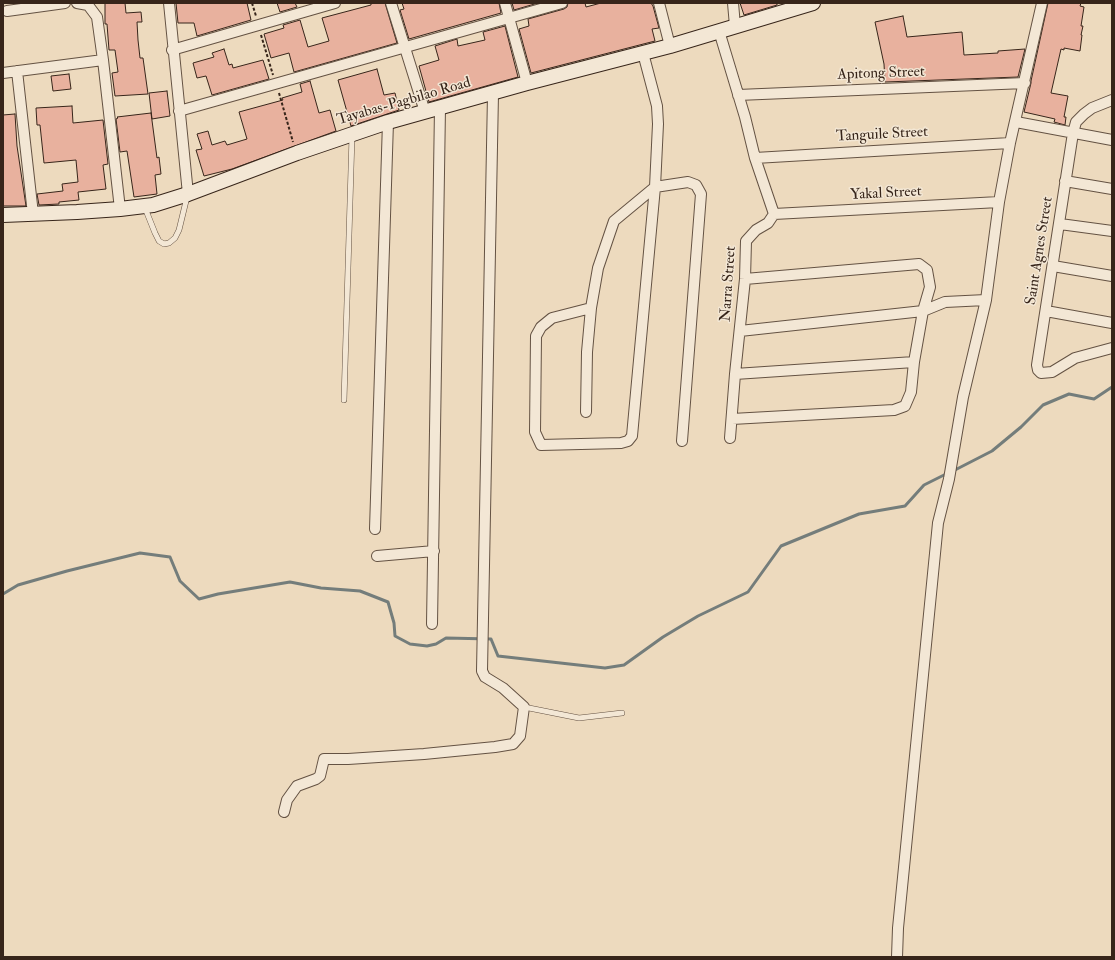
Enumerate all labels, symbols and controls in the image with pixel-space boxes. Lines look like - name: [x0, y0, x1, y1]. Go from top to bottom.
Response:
- street label: Apitong Street: [837, 63, 925, 85]
- street label: Tayabas-Pagbilao Road: [335, 74, 473, 130]
- street label: Tanguile Street: [836, 124, 928, 146]
- street label: Yakal Street: [850, 183, 922, 205]
- street label: Saint Agnes Street: [1023, 195, 1057, 307]
- street label: Narra Street: [717, 246, 741, 322]

